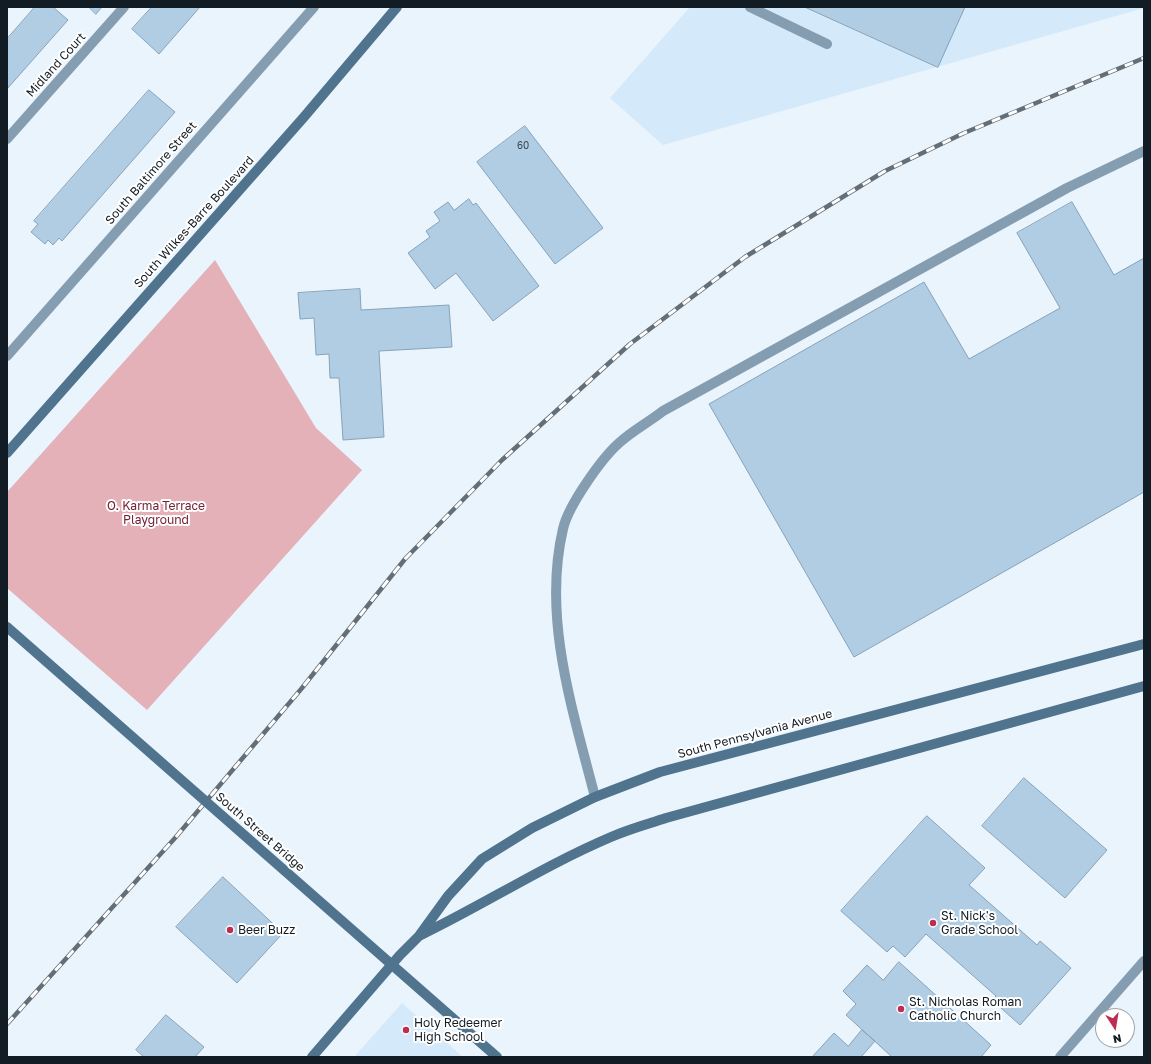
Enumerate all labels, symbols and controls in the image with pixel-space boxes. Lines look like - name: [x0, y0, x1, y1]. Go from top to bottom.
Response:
- street label: Midland Court: [23, 30, 89, 100]
- street label: South Baltimore Street: [102, 119, 200, 227]
- house number: 60: [517, 140, 529, 152]
- street label: South Wilkes-Barre Boulevard: [131, 153, 257, 291]
- park label: O. Karma Terrace Playground: [107, 499, 205, 527]
- street label: South Pennsylvania Avenue: [676, 706, 834, 762]
- street label: South Street Bridge: [212, 789, 308, 875]
- place label: St. Nick's Grade School: [941, 909, 1018, 937]
- marker: St. Nick's Grade School: [928, 918, 938, 928]
- place label: Beer Buzz: [238, 923, 295, 937]
- marker: Beer Buzz: [225, 925, 235, 935]
- place label: St. Nicholas Roman Catholic Church: [909, 995, 1022, 1023]
- marker: St. Nicholas Roman Catholic Church: [896, 1004, 906, 1014]
- north arrow: [1095, 1008, 1135, 1048]
- place label: Holy Redeemer High School: [414, 1016, 502, 1044]
- marker: Holy Redeemer High School: [401, 1025, 411, 1035]
- text: N: [1112, 1032, 1123, 1046]

